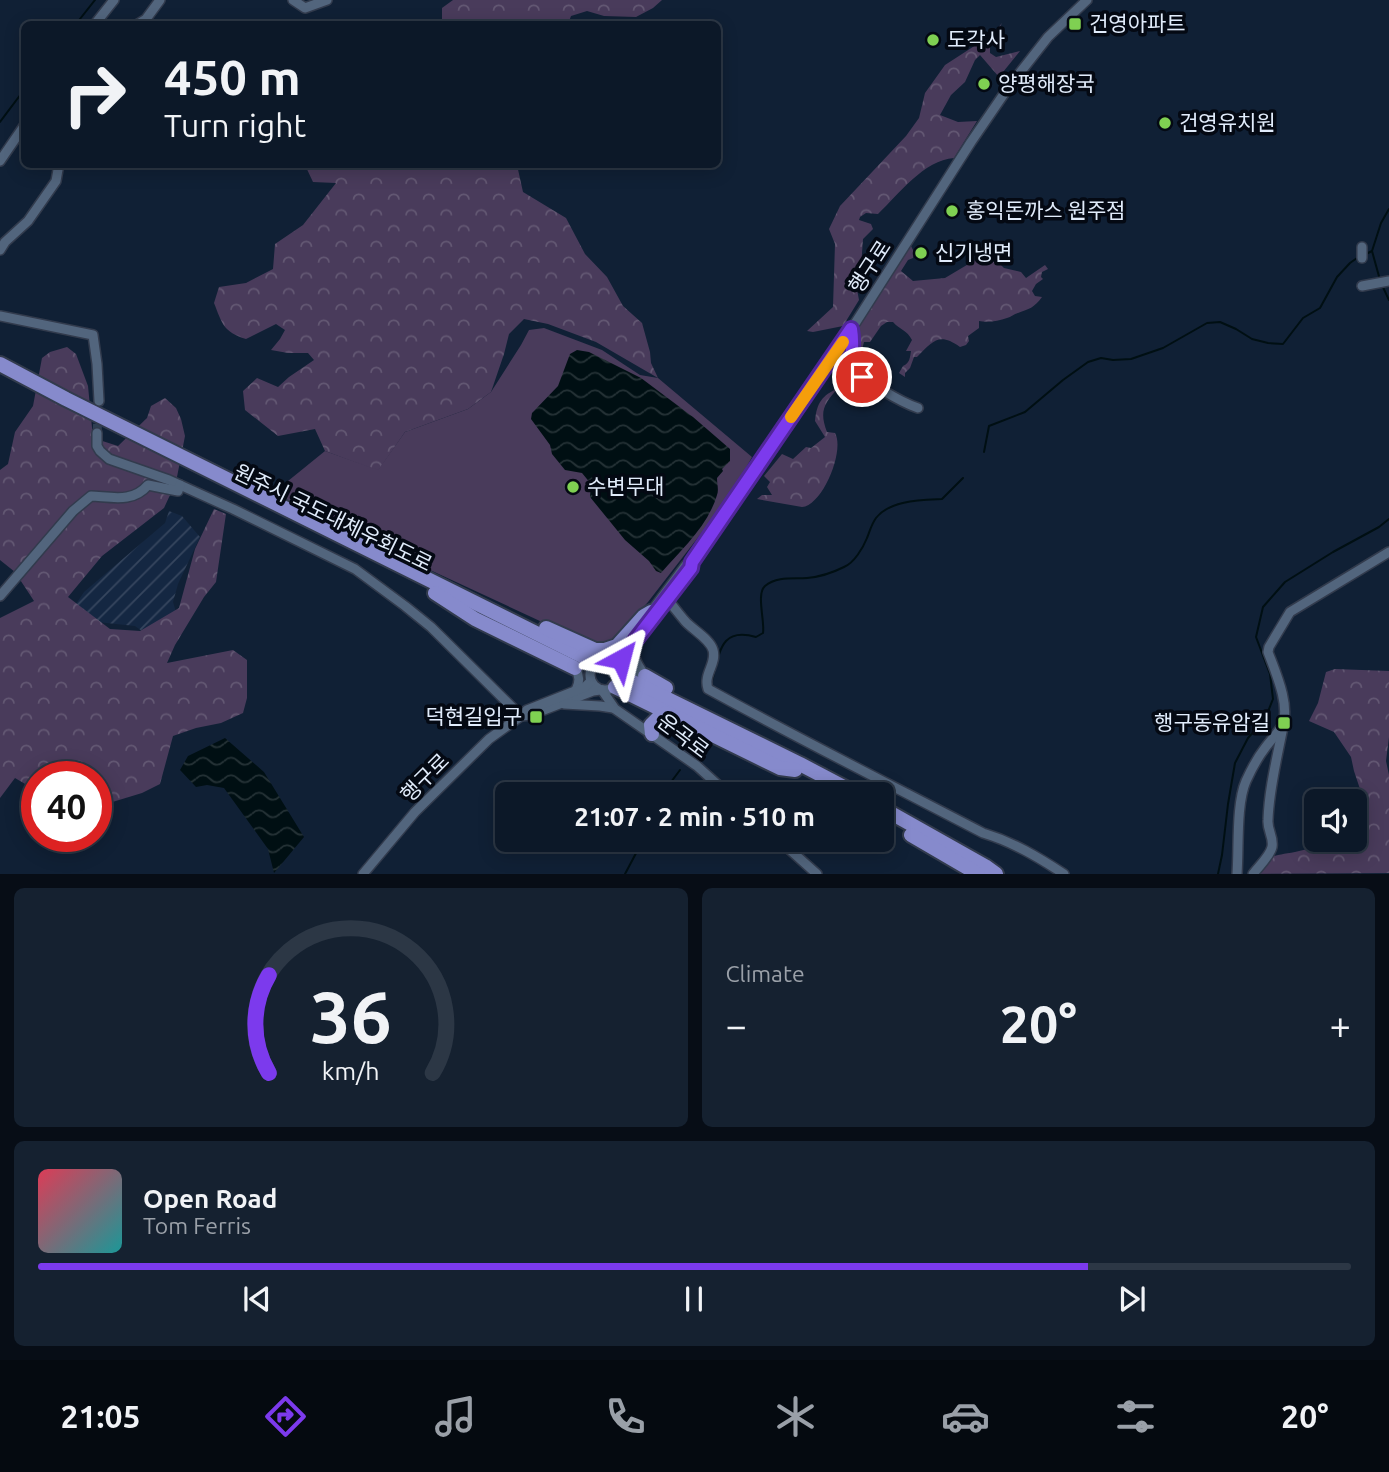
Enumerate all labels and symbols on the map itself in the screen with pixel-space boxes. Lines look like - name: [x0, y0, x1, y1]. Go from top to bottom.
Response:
- place label: 건영아파트: [1089, 11, 1186, 35]
- marker: 건영아파트: [1067, 16, 1083, 32]
- place label: 도각사: [947, 27, 1005, 51]
- marker: 도각사: [925, 32, 941, 48]
- place label: 양평해장국: [998, 71, 1095, 95]
- marker: 양평해장국: [976, 76, 992, 92]
- place label: 건영유치원: [1179, 110, 1276, 134]
- marker: 건영유치원: [1157, 115, 1173, 131]
- place label: 홍익돈까스 원주점: [966, 198, 1125, 222]
- marker: 홍익돈까스 원주점: [944, 203, 960, 219]
- street label: 행구로: [843, 236, 895, 297]
- place label: 신기냉면: [935, 240, 1012, 264]
- marker: 신기냉면: [913, 245, 929, 261]
- pin: [832, 347, 892, 407]
- street label: 원주시 국도대체우회도로: [231, 459, 436, 576]
- place label: 수변무대: [587, 474, 664, 498]
- marker: 수변무대: [565, 479, 581, 495]
- position arrow: [584, 622, 658, 696]
- place label: 덕현길입구: [425, 704, 522, 728]
- street label: 운곡로: [653, 708, 714, 762]
- marker: 덕현길입구: [528, 709, 544, 725]
- place label: 행구동유암길: [1154, 710, 1270, 734]
- marker: 행구동유암길: [1276, 715, 1292, 731]
- street label: 행구로: [395, 748, 453, 806]
- speed limit sign: 40: [21, 761, 112, 852]

